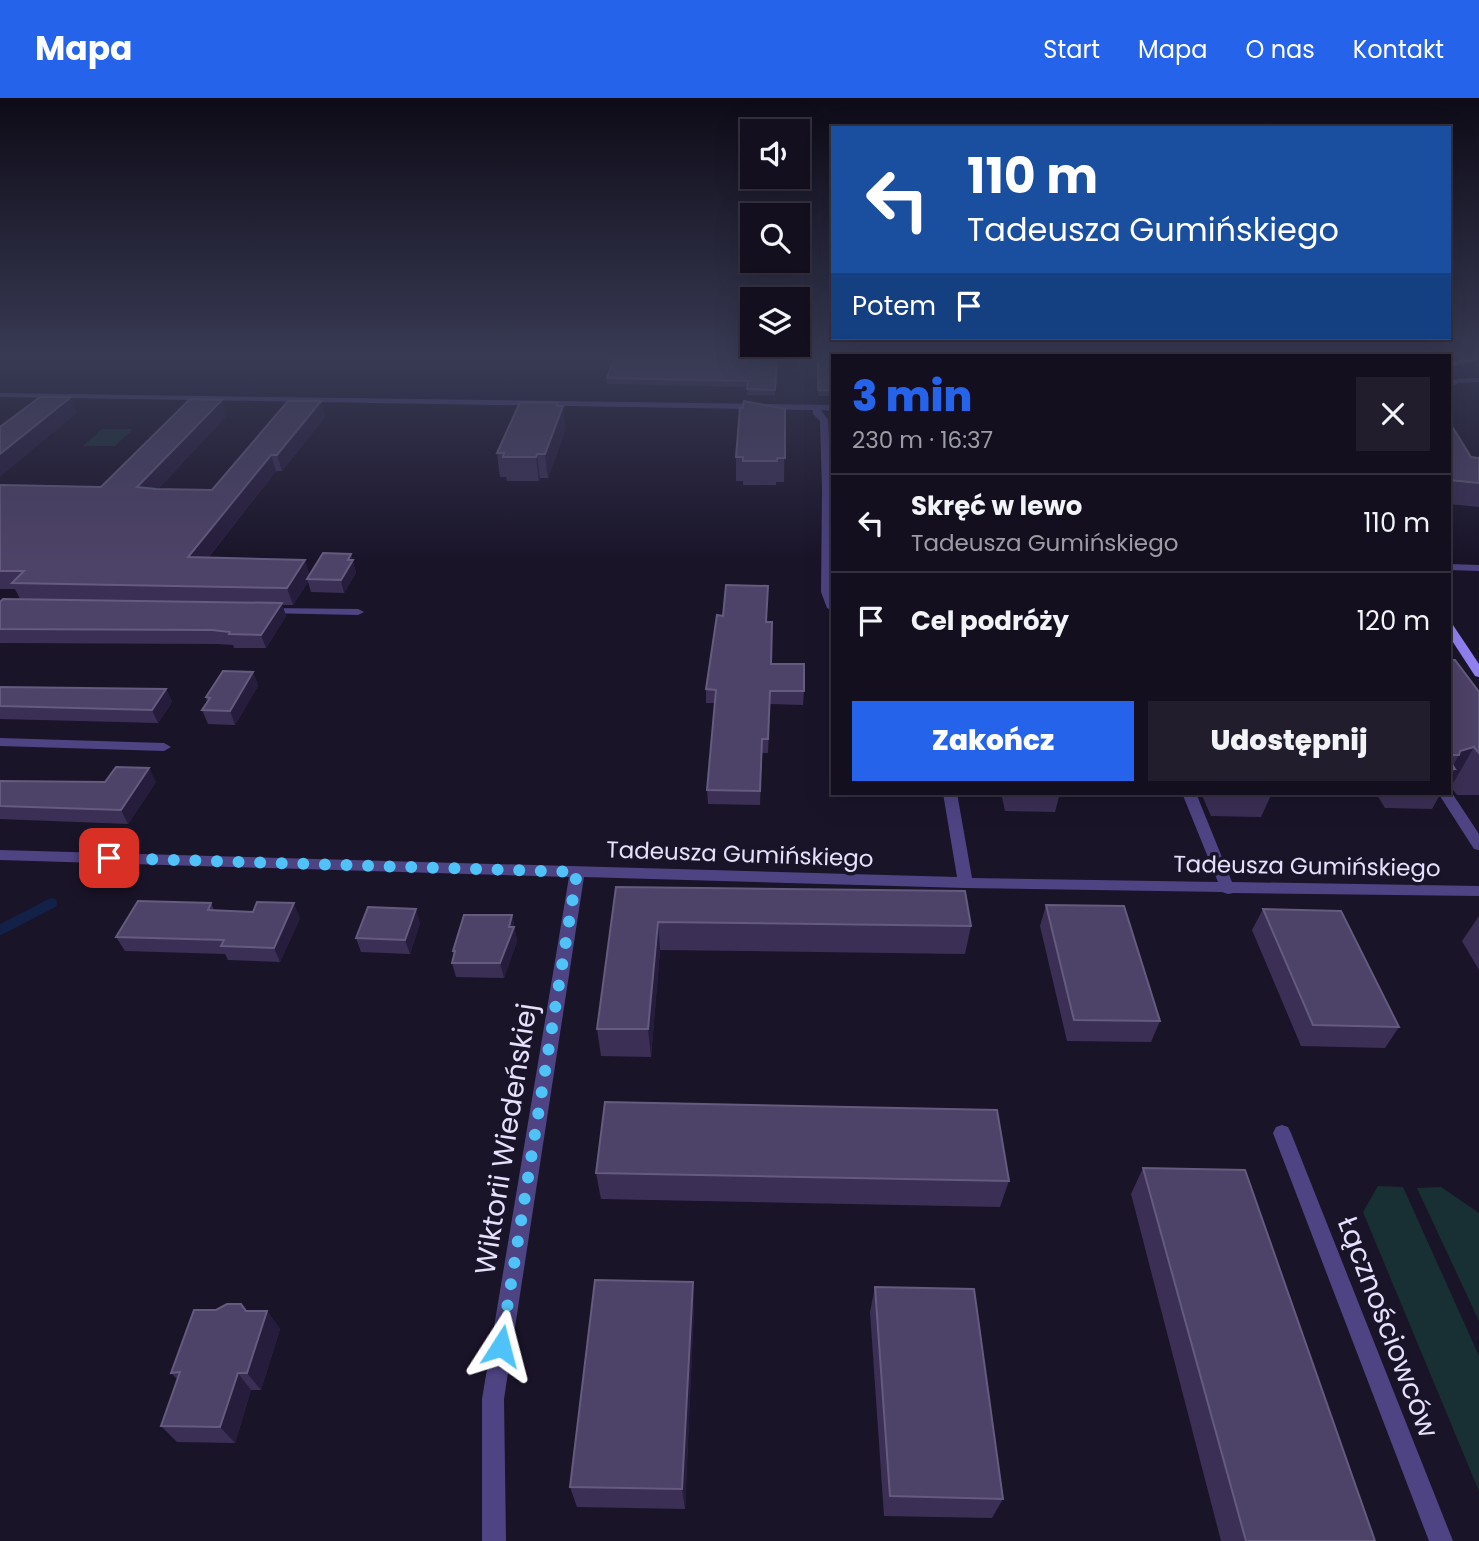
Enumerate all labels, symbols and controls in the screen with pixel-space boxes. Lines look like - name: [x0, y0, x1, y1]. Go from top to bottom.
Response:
- text: Mapa: [35, 25, 133, 72]
- text: Start: [1043, 33, 1100, 66]
- text: Mapa: [1138, 33, 1207, 66]
- text: O nas: [1245, 33, 1315, 66]
- text: Kontakt: [1353, 33, 1444, 66]
- map controls: [740, 119, 810, 357]
- button: sound: [740, 119, 810, 189]
- text: 110 m: [967, 142, 1098, 210]
- icon: left: [852, 154, 943, 245]
- button: search: [740, 203, 810, 273]
- text: Tadeusza Gumińskiego: [967, 207, 1339, 252]
- button: layers: [740, 287, 810, 357]
- icon: arrive: [950, 287, 988, 325]
- text: Potem: [852, 288, 936, 324]
- text: 3 min: [852, 367, 972, 426]
- button: close: [1356, 377, 1430, 451]
- text: 230 m · 16:37: [852, 424, 993, 456]
- text: Skręć w lewo: [911, 488, 1082, 524]
- icon: left: [852, 504, 890, 542]
- text: 110 m: [1363, 505, 1430, 541]
- text: Tadeusza Gumińskiego: [911, 527, 1178, 559]
- icon: arrive: [852, 602, 890, 640]
- text: Cel podróży: [911, 603, 1069, 639]
- text: 120 m: [1357, 603, 1430, 639]
- button: Zakończ: [852, 701, 1134, 781]
- button: Udostępnij: [1148, 701, 1430, 781]
- pin: [79, 828, 139, 888]
- street label: Tadeusza Gumińskiego: [606, 833, 874, 875]
- icon: arrive: [90, 839, 128, 877]
- street label: Tadeusza Gumińskiego: [1173, 848, 1441, 884]
- street label: Wiktorii Wiedeńskiej: [465, 1000, 547, 1278]
- street label: Łącznościowców: [1328, 1211, 1448, 1443]
- position arrow: [464, 1309, 538, 1383]

